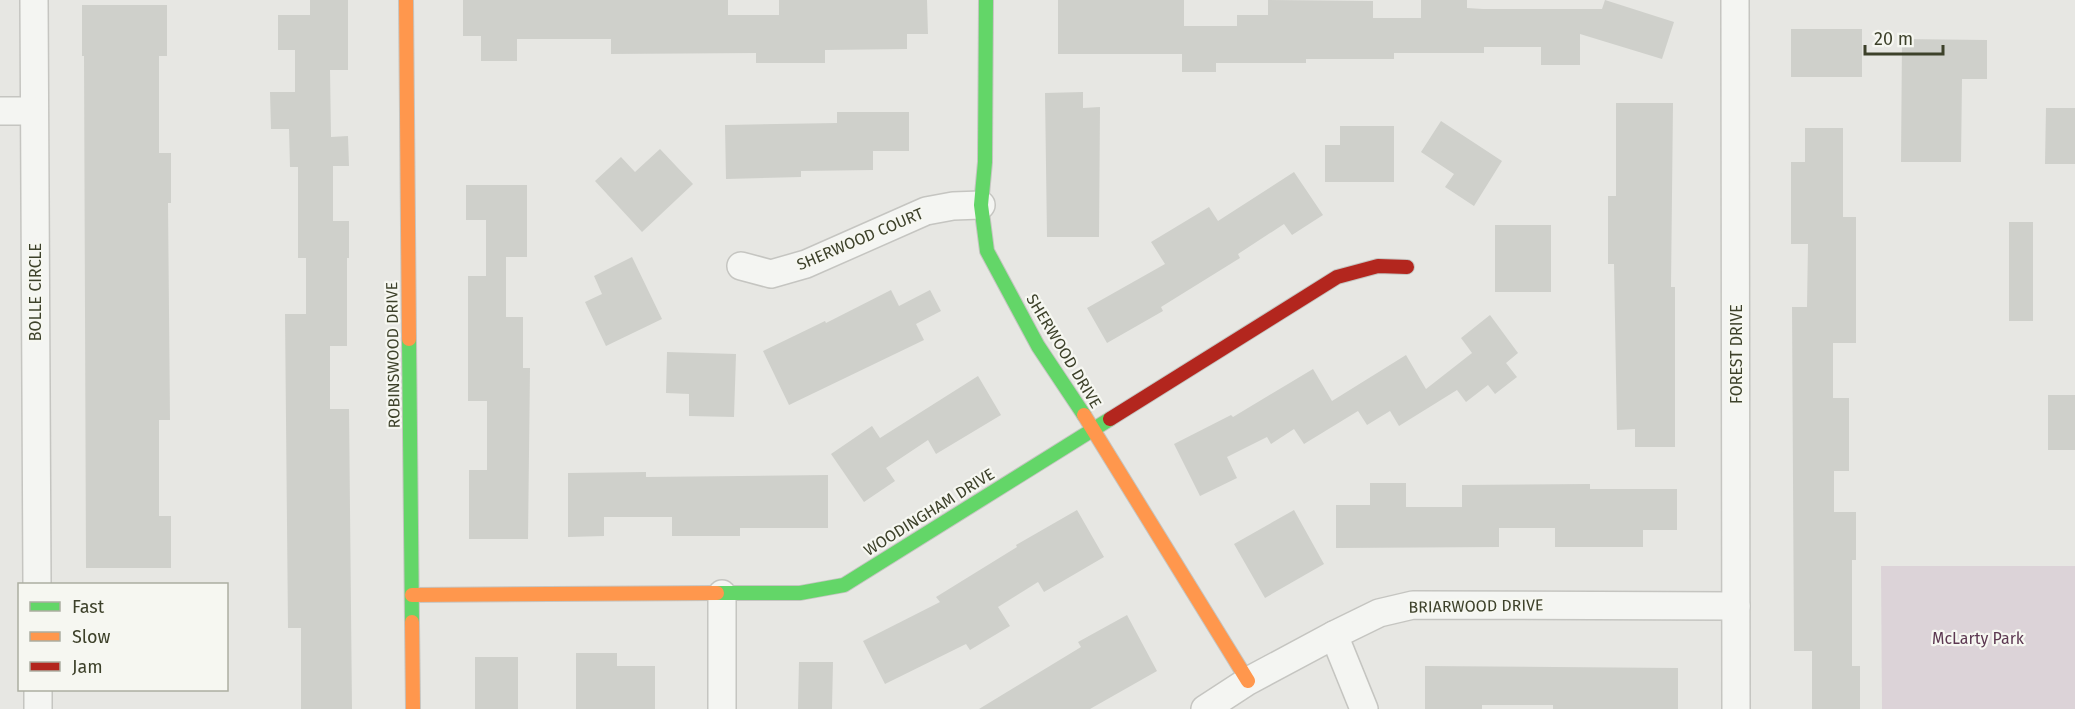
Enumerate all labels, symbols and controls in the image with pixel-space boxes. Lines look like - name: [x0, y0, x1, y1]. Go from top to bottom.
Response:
- scale bar: [1865, 18, 1943, 56]
- text: 20 m: [1874, 28, 1913, 50]
- street label: SHERWOOD COURT: [794, 203, 927, 274]
- street label: BOLLE CIRCLE: [26, 243, 45, 341]
- street label: ROBINSWOOD DRIVE: [382, 282, 404, 428]
- street label: SHERWOOD DRIVE: [1022, 290, 1106, 412]
- street label: FOREST DRIVE: [1727, 304, 1746, 404]
- street label: WOODINGHAM DRIVE: [860, 464, 998, 560]
- legend: [18, 583, 228, 691]
- street label: BRIARWOOD DRIVE: [1408, 595, 1544, 617]
- text: Fast: [72, 596, 105, 618]
- text: Slow: [72, 626, 111, 648]
- park label: McLarty Park: [1932, 629, 2025, 648]
- text: Jam: [72, 656, 103, 678]

